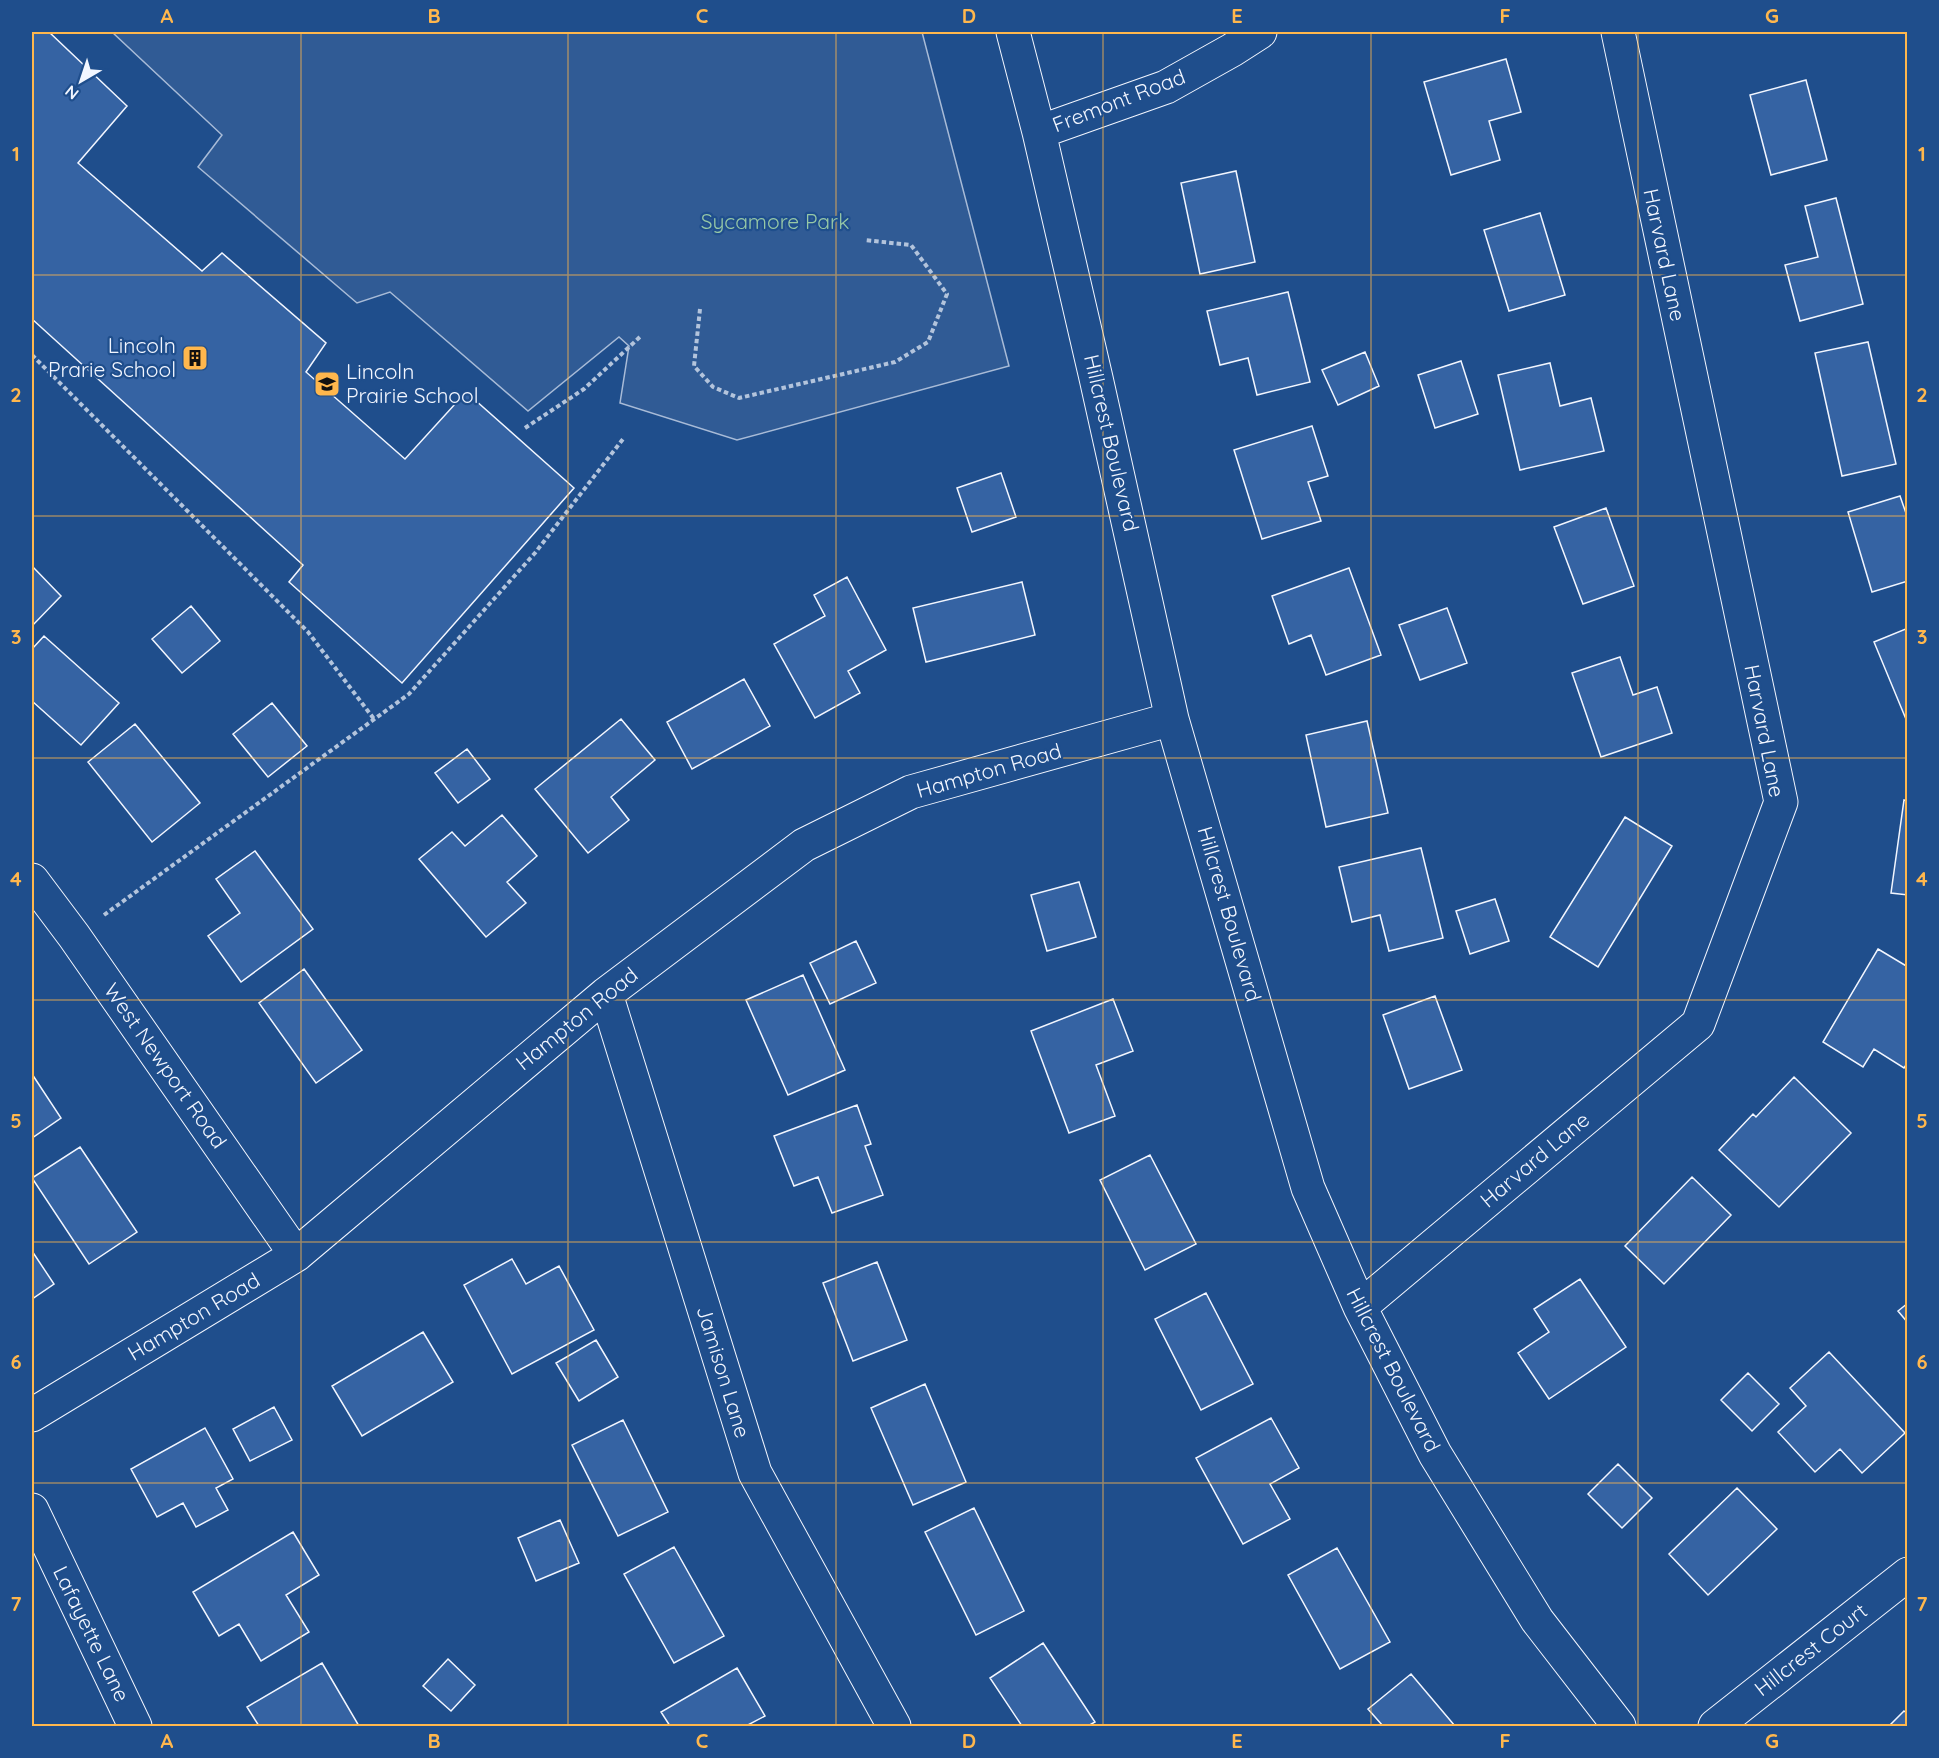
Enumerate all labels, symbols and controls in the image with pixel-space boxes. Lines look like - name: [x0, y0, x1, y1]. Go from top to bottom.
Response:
- text: A: [161, 3, 174, 28]
- text: B: [427, 3, 441, 28]
- text: C: [696, 3, 709, 28]
- text: D: [962, 3, 976, 28]
- text: E: [1231, 3, 1243, 28]
- text: F: [1499, 3, 1511, 28]
- text: G: [1765, 3, 1779, 28]
- north arrow: [51, 51, 111, 111]
- street label: Fremont Road: [1049, 63, 1189, 137]
- text: N: [61, 81, 82, 104]
- text: 1: [12, 141, 20, 166]
- text: 1: [1918, 141, 1926, 166]
- street label: Harvard Lane: [1638, 186, 1692, 323]
- park label: Sycamore Park: [701, 208, 849, 234]
- place label: Lincoln Prarie School: [48, 332, 176, 382]
- building icon: Lincoln Prarie School: [180, 343, 210, 373]
- street label: Hillcrest Boulevard: [1079, 352, 1145, 534]
- place label: Lincoln Prairie School: [346, 358, 479, 408]
- school or university icon: Lincoln Prairie School: [312, 369, 342, 399]
- text: 2: [10, 382, 22, 407]
- text: 2: [1916, 382, 1928, 407]
- text: 3: [11, 624, 21, 649]
- text: 3: [1917, 624, 1927, 649]
- street label: Harvard Lane: [1739, 662, 1791, 799]
- street label: Hampton Road: [913, 737, 1064, 803]
- street label: Hillcrest Boulevard: [1193, 823, 1267, 1004]
- text: 4: [10, 866, 22, 891]
- text: 4: [1916, 866, 1928, 891]
- street label: Hampton Road: [510, 961, 643, 1075]
- street label: West Newport Road: [99, 978, 233, 1153]
- street label: Harvard Lane: [1474, 1106, 1594, 1213]
- text: 5: [10, 1108, 22, 1133]
- text: 5: [1916, 1108, 1928, 1133]
- street label: Hampton Road: [123, 1267, 264, 1366]
- street label: Hillcrest Boulevard: [1341, 1283, 1447, 1456]
- street label: Jamison Lane: [692, 1303, 756, 1441]
- text: 6: [10, 1349, 22, 1374]
- text: 6: [1916, 1349, 1928, 1374]
- street label: Lafayette Lane: [48, 1562, 136, 1706]
- text: 7: [11, 1591, 22, 1616]
- text: 7: [1917, 1591, 1928, 1616]
- street label: Hillcrest Court: [1749, 1597, 1872, 1701]
- text: A: [161, 1728, 174, 1753]
- text: B: [427, 1728, 441, 1753]
- text: C: [696, 1728, 709, 1753]
- text: D: [962, 1728, 976, 1753]
- text: E: [1231, 1728, 1243, 1753]
- text: F: [1499, 1728, 1511, 1753]
- text: G: [1765, 1728, 1779, 1753]

